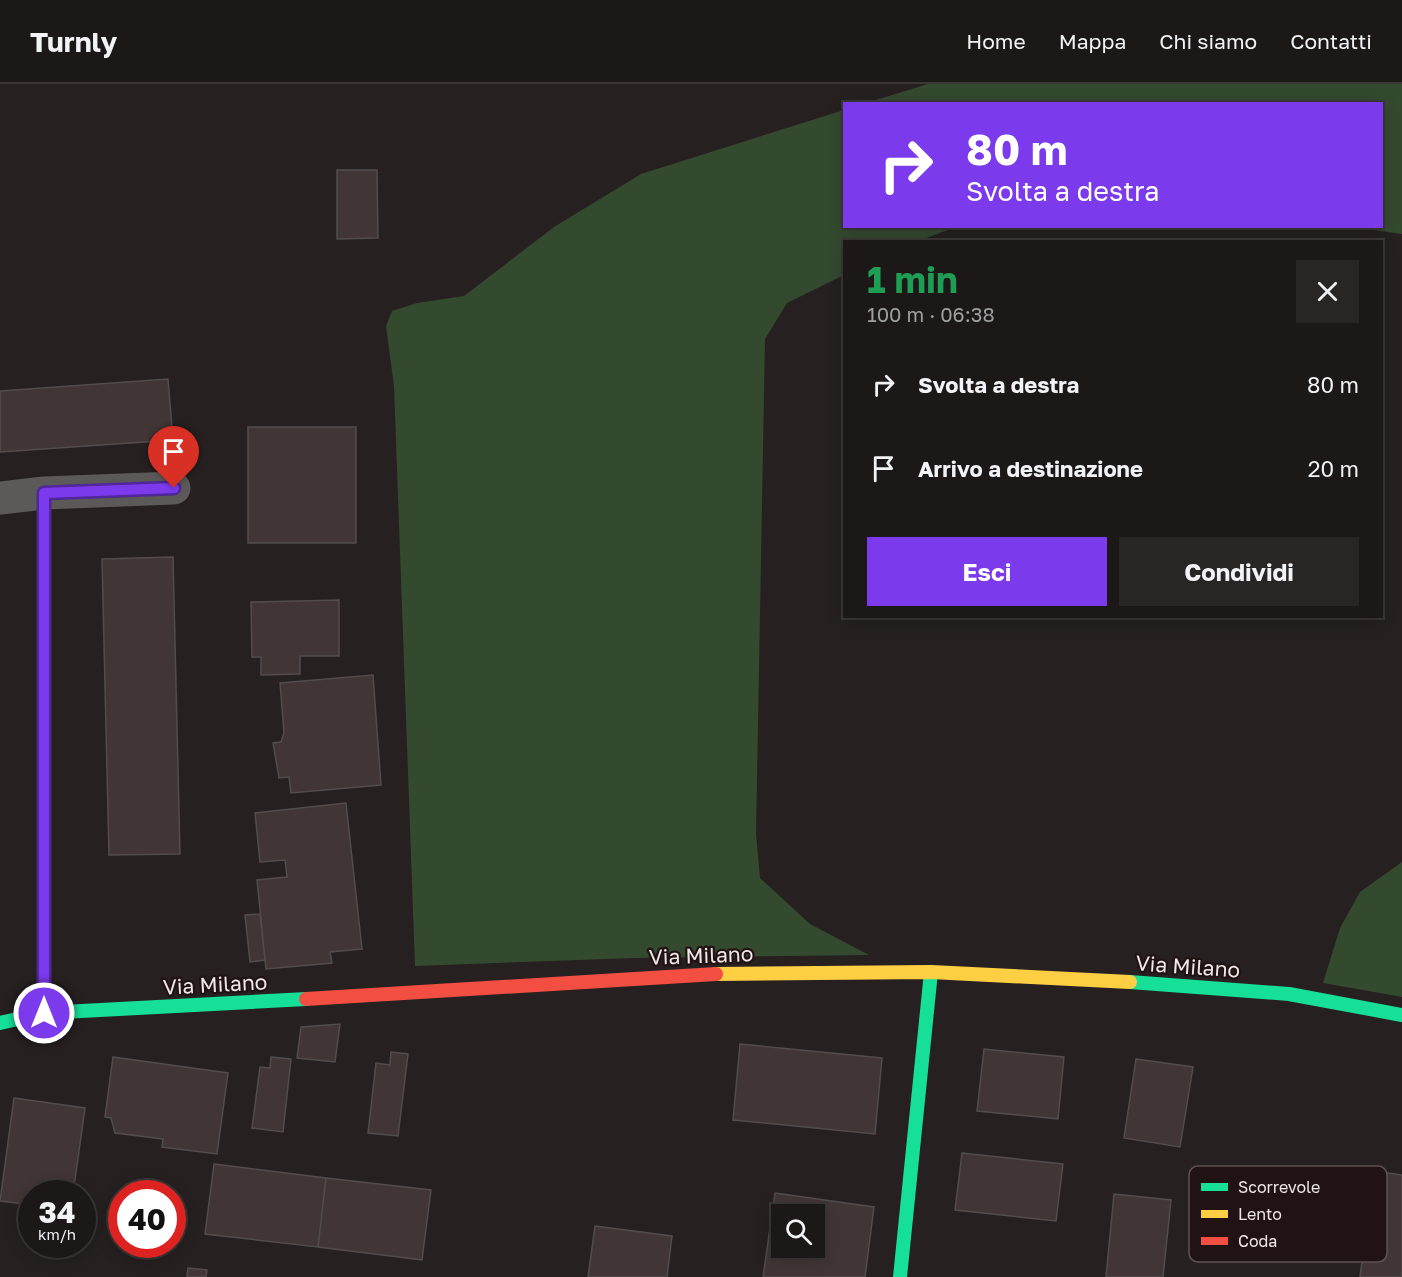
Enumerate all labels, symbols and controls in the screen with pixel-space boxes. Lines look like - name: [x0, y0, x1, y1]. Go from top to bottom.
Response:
- text: Turnly: [30, 25, 117, 58]
- text: Home: [966, 28, 1026, 54]
- text: Mappa: [1059, 28, 1126, 54]
- text: Chi siamo: [1159, 28, 1257, 54]
- text: Contatti: [1290, 28, 1372, 54]
- text: 80 m: [966, 124, 1067, 174]
- icon: right: [867, 126, 945, 204]
- text: Svolta a destra: [966, 175, 1160, 207]
- text: 1 min: [867, 258, 958, 301]
- button: close: [1296, 260, 1359, 323]
- text: 100 m · 06:38: [867, 302, 995, 326]
- icon: right: [867, 368, 900, 401]
- text: Svolta a destra: [918, 371, 1079, 398]
- text: 80 m: [1307, 371, 1359, 398]
- pin: [148, 426, 199, 488]
- icon: arrive: [157, 435, 190, 468]
- icon: arrive: [867, 452, 900, 485]
- text: Arrivo a destinazione: [918, 455, 1143, 482]
- text: 20 m: [1308, 455, 1359, 482]
- button: Esci: [867, 537, 1107, 606]
- button: Condividi: [1119, 537, 1359, 606]
- street label: Via Milano: [648, 940, 754, 970]
- street label: Via Milano: [1135, 949, 1241, 983]
- street label: Via Milano: [162, 968, 268, 1000]
- position arrow: [12, 981, 76, 1045]
- legend: [1189, 1166, 1387, 1262]
- text: Scorrevole: [1238, 1177, 1320, 1197]
- speed limit sign: 40: [108, 1180, 186, 1258]
- text: 34: [38, 1194, 76, 1230]
- map controls: [771, 1204, 825, 1258]
- button: search: [771, 1204, 825, 1258]
- text: Lento: [1238, 1204, 1282, 1224]
- text: km/h: [38, 1225, 76, 1243]
- text: Coda: [1238, 1231, 1277, 1251]

